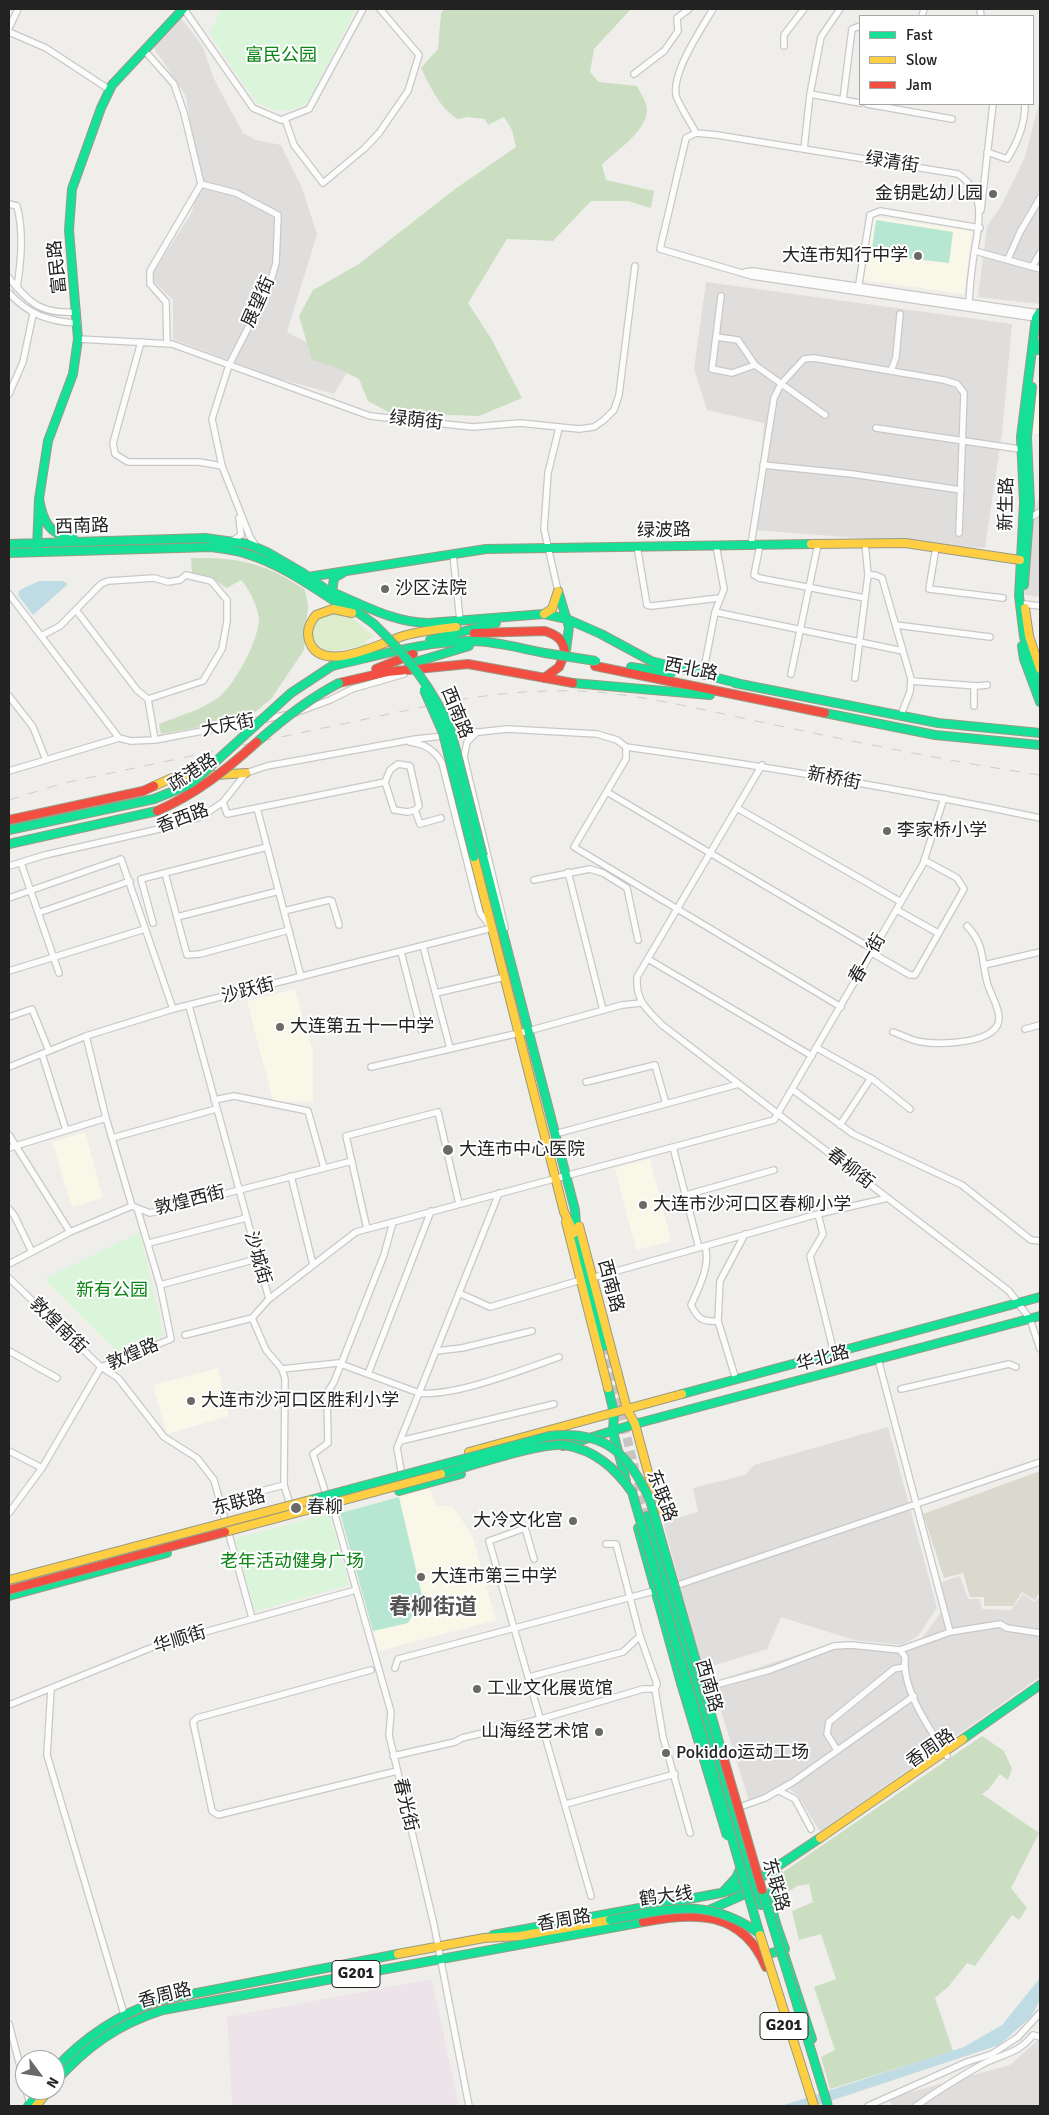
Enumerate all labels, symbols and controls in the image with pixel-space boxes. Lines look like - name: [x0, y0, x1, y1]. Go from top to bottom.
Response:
- legend: [859, 15, 1034, 105]
- text: Fast: [906, 26, 933, 44]
- park label: 富民公园: [245, 45, 317, 67]
- text: Slow: [906, 51, 937, 69]
- text: Jam: [906, 76, 932, 94]
- street label: 绿清街: [864, 148, 920, 178]
- place label: 金钥匙幼儿园: [875, 183, 983, 205]
- marker: 金钥匙幼儿园: [987, 188, 999, 200]
- street label: 富民路: [44, 239, 72, 295]
- place label: 大连市知行中学: [782, 245, 908, 267]
- marker: 大连市知行中学: [912, 250, 924, 262]
- street label: 展望街: [238, 273, 280, 331]
- street label: 绿荫街: [388, 407, 444, 435]
- street label: 新生路: [996, 477, 1018, 531]
- street label: 西南路: [55, 515, 109, 539]
- street label: 绿波路: [637, 520, 691, 542]
- place label: 沙区法院: [395, 578, 467, 600]
- marker: 沙区法院: [379, 583, 391, 595]
- street label: 西北路: [662, 654, 720, 686]
- street label: 西南路: [436, 684, 476, 742]
- street label: 大庆街: [199, 710, 257, 742]
- street label: 疏港路: [165, 749, 221, 797]
- street label: 新桥街: [805, 763, 863, 795]
- street label: 香西路: [154, 800, 212, 838]
- place label: 李家桥小学: [897, 820, 987, 842]
- marker: 李家桥小学: [881, 825, 893, 837]
- street label: 春一街: [845, 930, 891, 988]
- street label: 沙跃街: [219, 974, 277, 1008]
- place label: 大连第五十一中学: [290, 1016, 434, 1038]
- marker: 大连第五十一中学: [274, 1021, 286, 1033]
- place label: 大连市中心医院: [459, 1139, 585, 1161]
- marker: 大连市中心医院: [441, 1143, 455, 1157]
- street label: 春柳街: [822, 1144, 878, 1194]
- street label: 敦煌西街: [152, 1182, 228, 1220]
- place label: 大连市沙河口区春柳小学: [653, 1194, 851, 1216]
- marker: 大连市沙河口区春柳小学: [637, 1199, 649, 1211]
- street label: 沙城街: [239, 1229, 275, 1287]
- street label: 西南路: [593, 1257, 627, 1315]
- park label: 新有公园: [76, 1280, 148, 1302]
- street label: 敦煌南街: [25, 1293, 91, 1359]
- street label: 敦煌路: [104, 1335, 162, 1375]
- street label: 华北路: [794, 1342, 852, 1376]
- place label: 大连市沙河口区胜利小学: [201, 1390, 399, 1412]
- marker: 大连市沙河口区胜利小学: [185, 1395, 197, 1407]
- street label: 东联路: [641, 1467, 681, 1525]
- street label: 东联路: [210, 1486, 268, 1520]
- place label: 春柳: [307, 1497, 343, 1519]
- marker: 春柳: [289, 1501, 303, 1515]
- place label: 大冷文化宫: [473, 1510, 563, 1532]
- marker: 大冷文化宫: [567, 1515, 579, 1527]
- park label: 老年活动健身广场: [220, 1551, 364, 1573]
- place label: 大连市第三中学: [431, 1566, 557, 1588]
- marker: 大连市第三中学: [415, 1571, 427, 1583]
- district label: 春柳街道: [389, 1595, 477, 1621]
- street label: 华顺街: [151, 1622, 209, 1658]
- street label: 西南路: [690, 1657, 726, 1715]
- place label: 工业文化展览馆: [487, 1678, 613, 1700]
- marker: 工业文化展览馆: [471, 1683, 483, 1695]
- place label: 山海经艺术馆: [481, 1721, 589, 1743]
- street label: 香周路: [903, 1725, 959, 1773]
- marker: 山海经艺术馆: [593, 1726, 605, 1738]
- place label: Pokiddo运动工场: [676, 1742, 809, 1764]
- marker: Pokiddo运动工场: [660, 1747, 672, 1759]
- street label: 春光街: [388, 1776, 422, 1834]
- street label: 东联路: [757, 1856, 793, 1914]
- street label: 鹤大线: [638, 1883, 694, 1911]
- street label: 香周路: [536, 1906, 592, 1936]
- road number: G201: [332, 1960, 380, 1988]
- street label: 香周路: [136, 1979, 194, 2013]
- road number: G201: [760, 2012, 808, 2040]
- north arrow: [15, 2050, 65, 2100]
- text: N: [43, 2074, 62, 2091]

